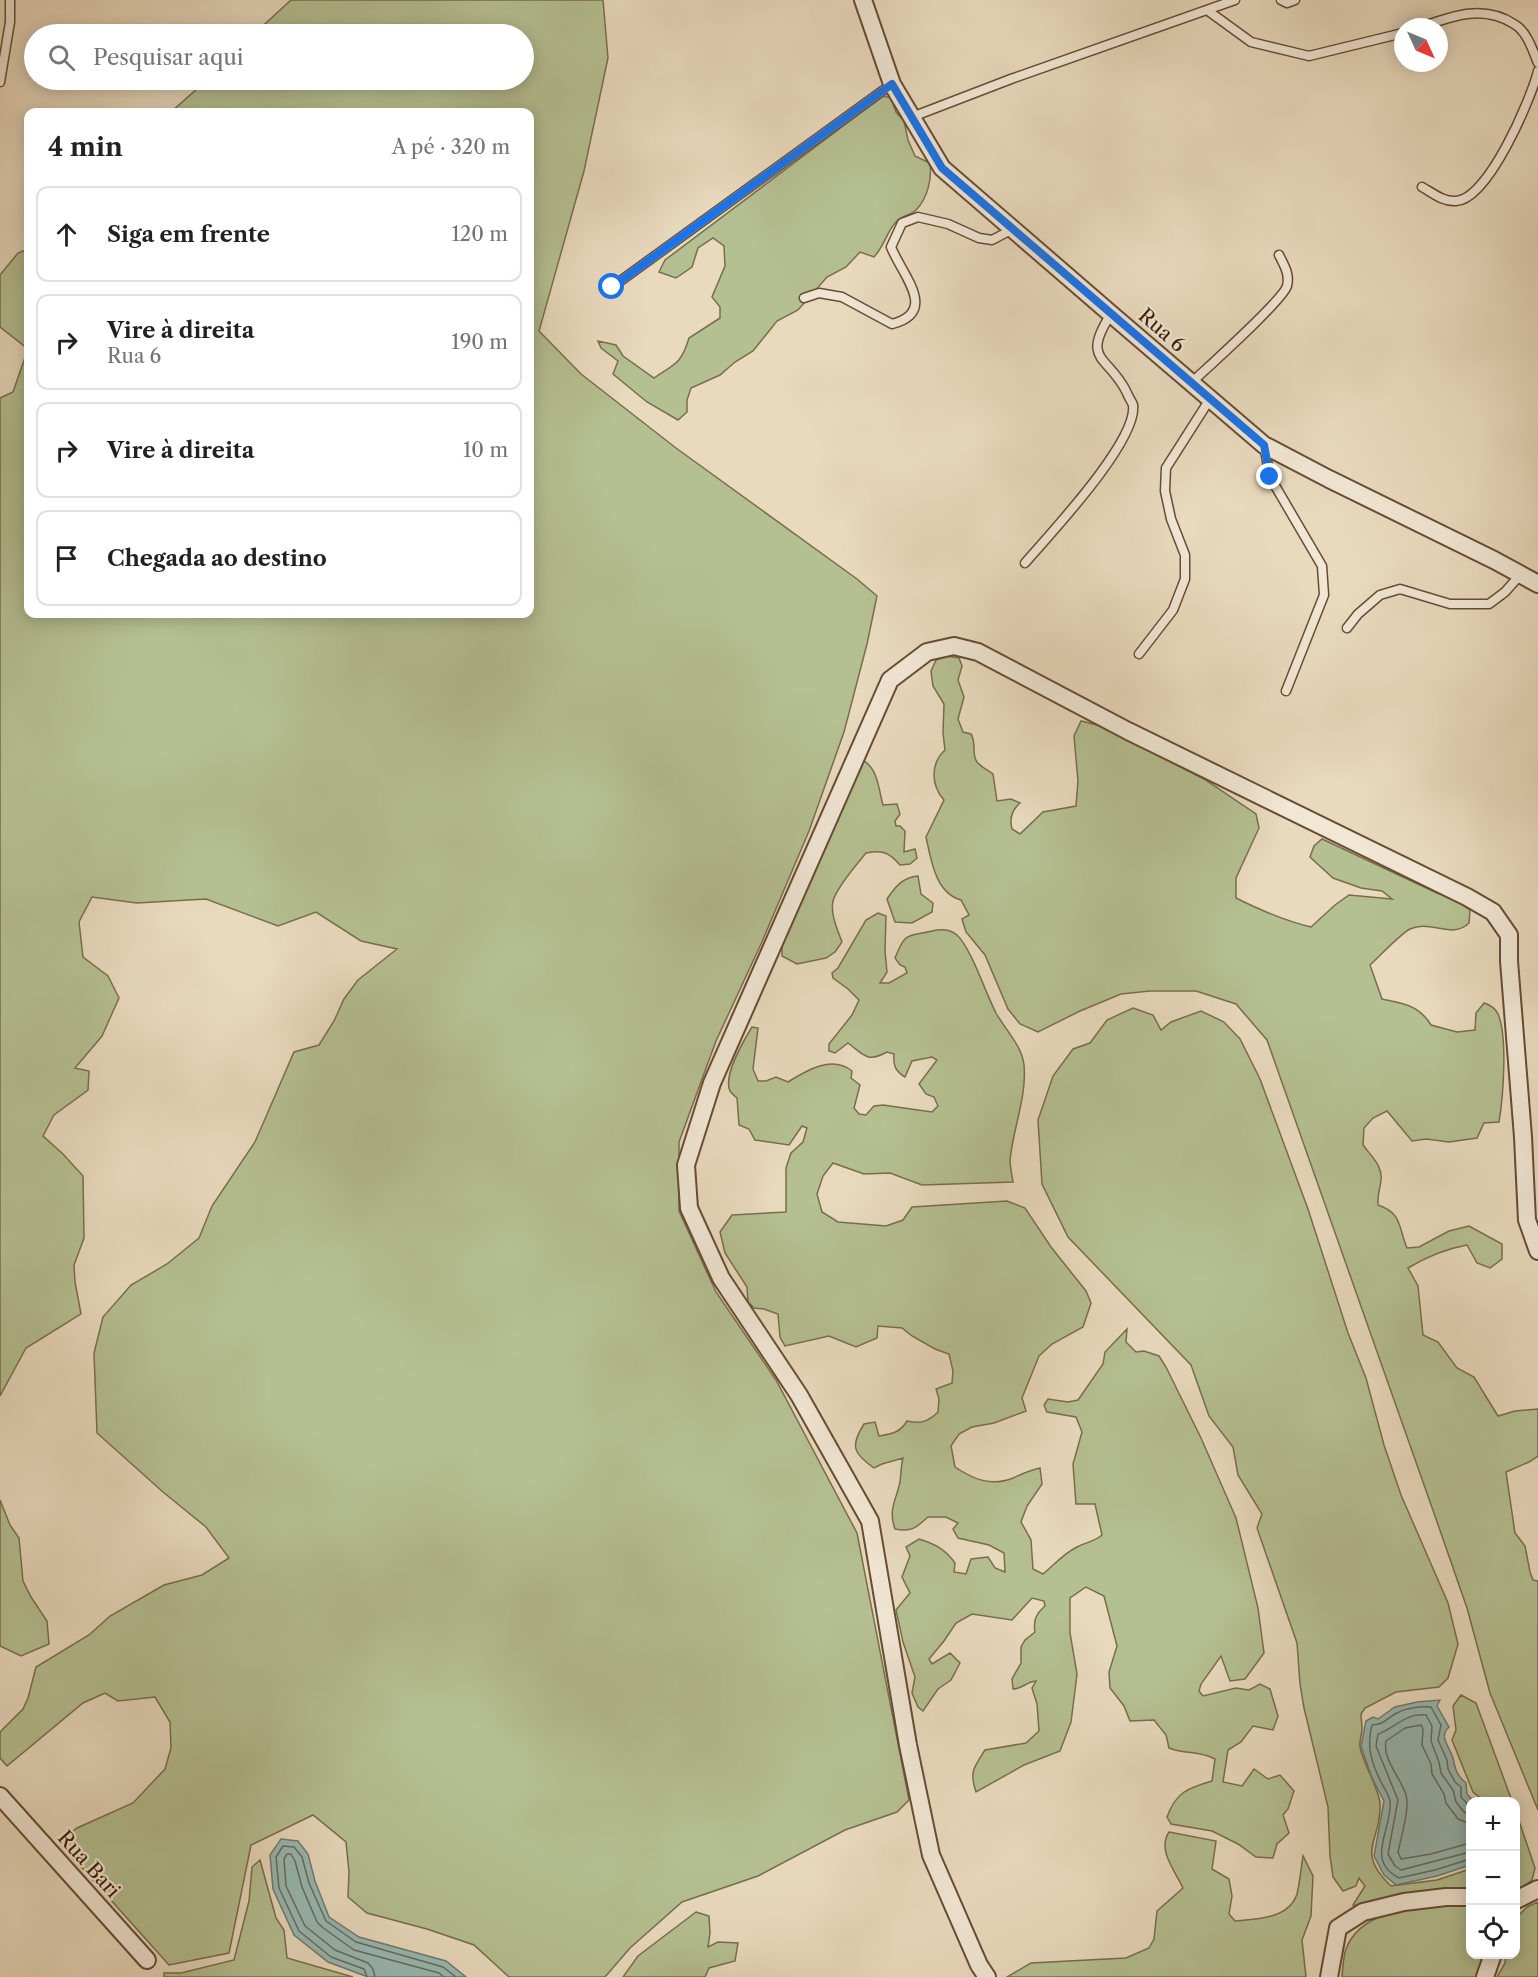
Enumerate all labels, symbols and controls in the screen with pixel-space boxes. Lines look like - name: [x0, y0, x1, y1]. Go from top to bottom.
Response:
- north arrow: [1394, 18, 1448, 72]
- search box: [24, 24, 534, 90]
- icon: search: [45, 41, 78, 74]
- text: Pesquisar aqui: [93, 44, 243, 71]
- text: 4 min: [48, 131, 123, 163]
- text: A pé · 320 m: [392, 135, 510, 159]
- icon: ahead: [50, 218, 83, 251]
- text: Siga em frente: [107, 221, 270, 248]
- text: 120 m: [451, 222, 508, 246]
- route start: [598, 273, 624, 299]
- street label: Rua 6: [1134, 303, 1190, 357]
- text: Vire à direita: [107, 317, 254, 344]
- icon: right: [50, 326, 83, 359]
- text: 190 m: [451, 330, 508, 354]
- text: Rua 6: [107, 344, 161, 368]
- icon: right: [50, 434, 83, 467]
- text: Vire à direita: [107, 437, 254, 464]
- text: 10 m: [463, 438, 508, 462]
- route end: [1256, 463, 1282, 489]
- icon: arrive: [50, 542, 83, 575]
- text: Chegada ao destino: [107, 545, 327, 572]
- map controls: [1466, 1797, 1520, 1959]
- button: +: [1466, 1797, 1520, 1851]
- street label: Rua Bari: [53, 1826, 125, 1902]
- button: −: [1466, 1851, 1520, 1905]
- button: locate: [1466, 1905, 1520, 1959]

